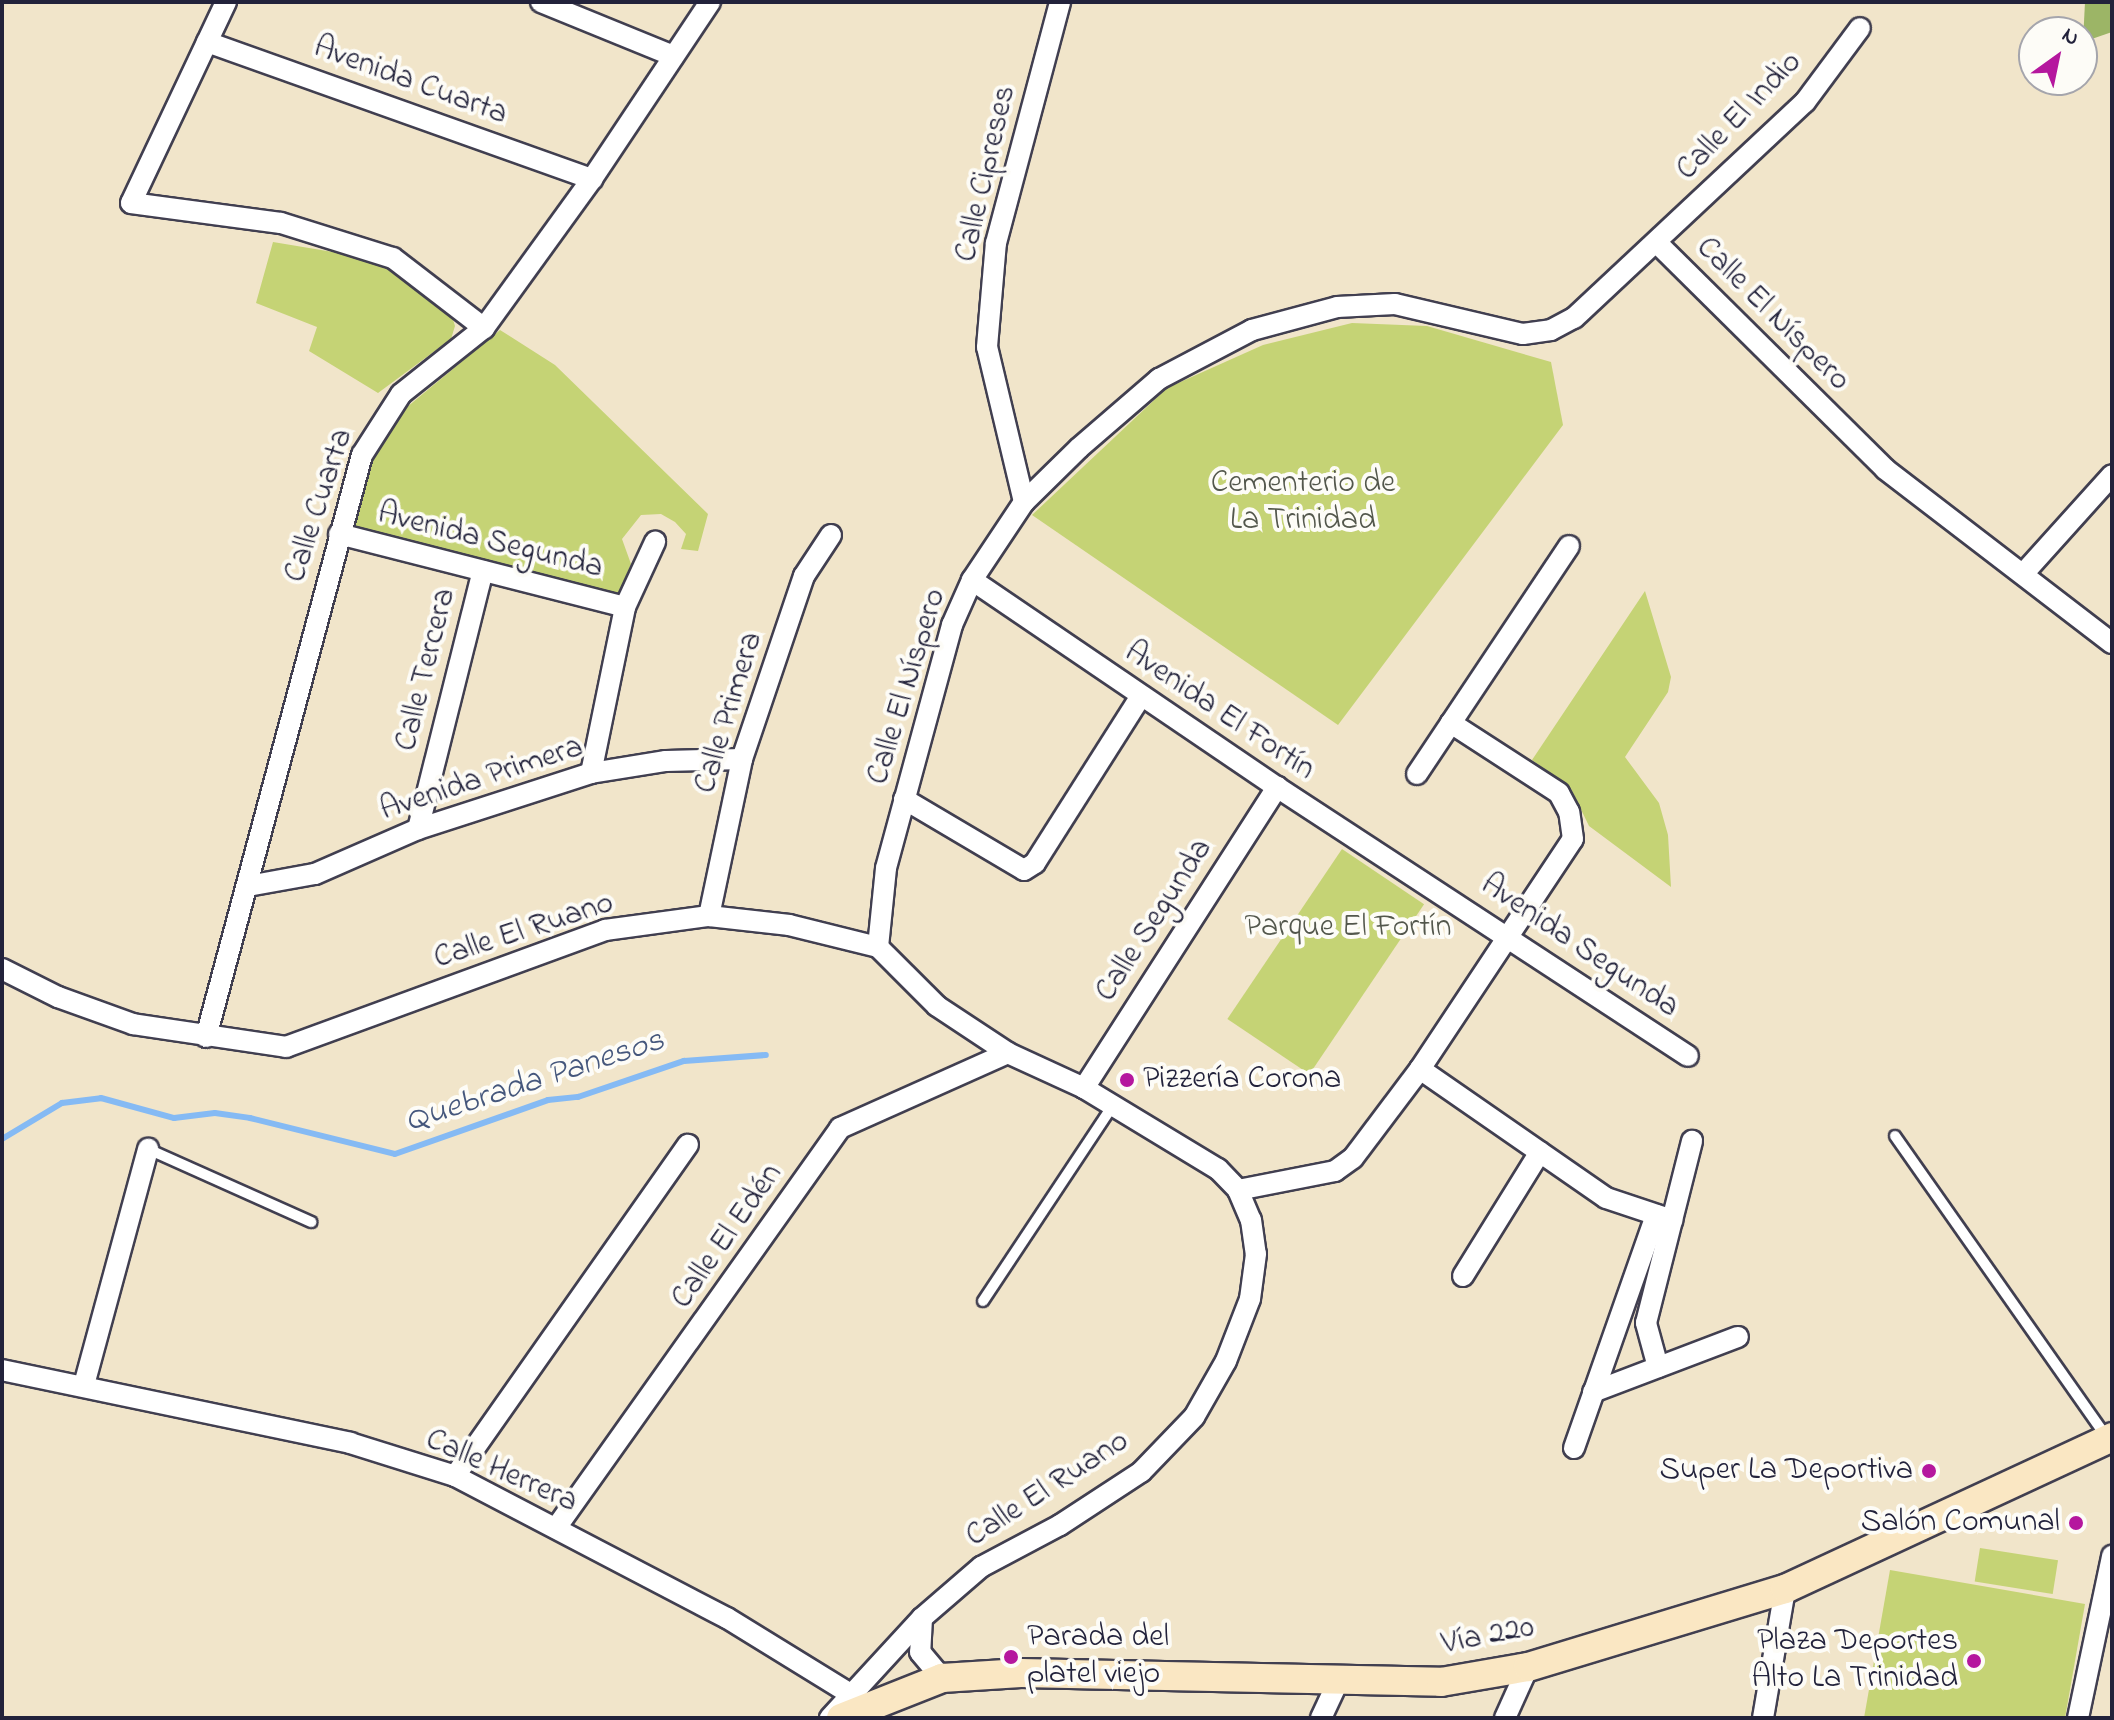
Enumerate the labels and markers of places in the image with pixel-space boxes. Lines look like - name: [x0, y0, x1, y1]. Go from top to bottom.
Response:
- place label: Pizzería Corona: [1143, 1061, 1341, 1099]
- marker: Pizzería Corona: [1118, 1071, 1136, 1089]
- place label: Super La Deportiva: [1660, 1452, 1913, 1490]
- marker: Super La Deportiva: [1920, 1462, 1938, 1480]
- place label: Salón Comunal: [1861, 1504, 2060, 1542]
- marker: Salón Comunal: [2067, 1514, 2085, 1532]
- place label: Parada del platel viejo: [1027, 1620, 1169, 1695]
- place label: Plaza Deportes Alto La Trinidad: [1752, 1624, 1958, 1699]
- marker: Parada del platel viejo: [1002, 1648, 1020, 1666]
- marker: Plaza Deportes Alto La Trinidad: [1965, 1652, 1983, 1670]

